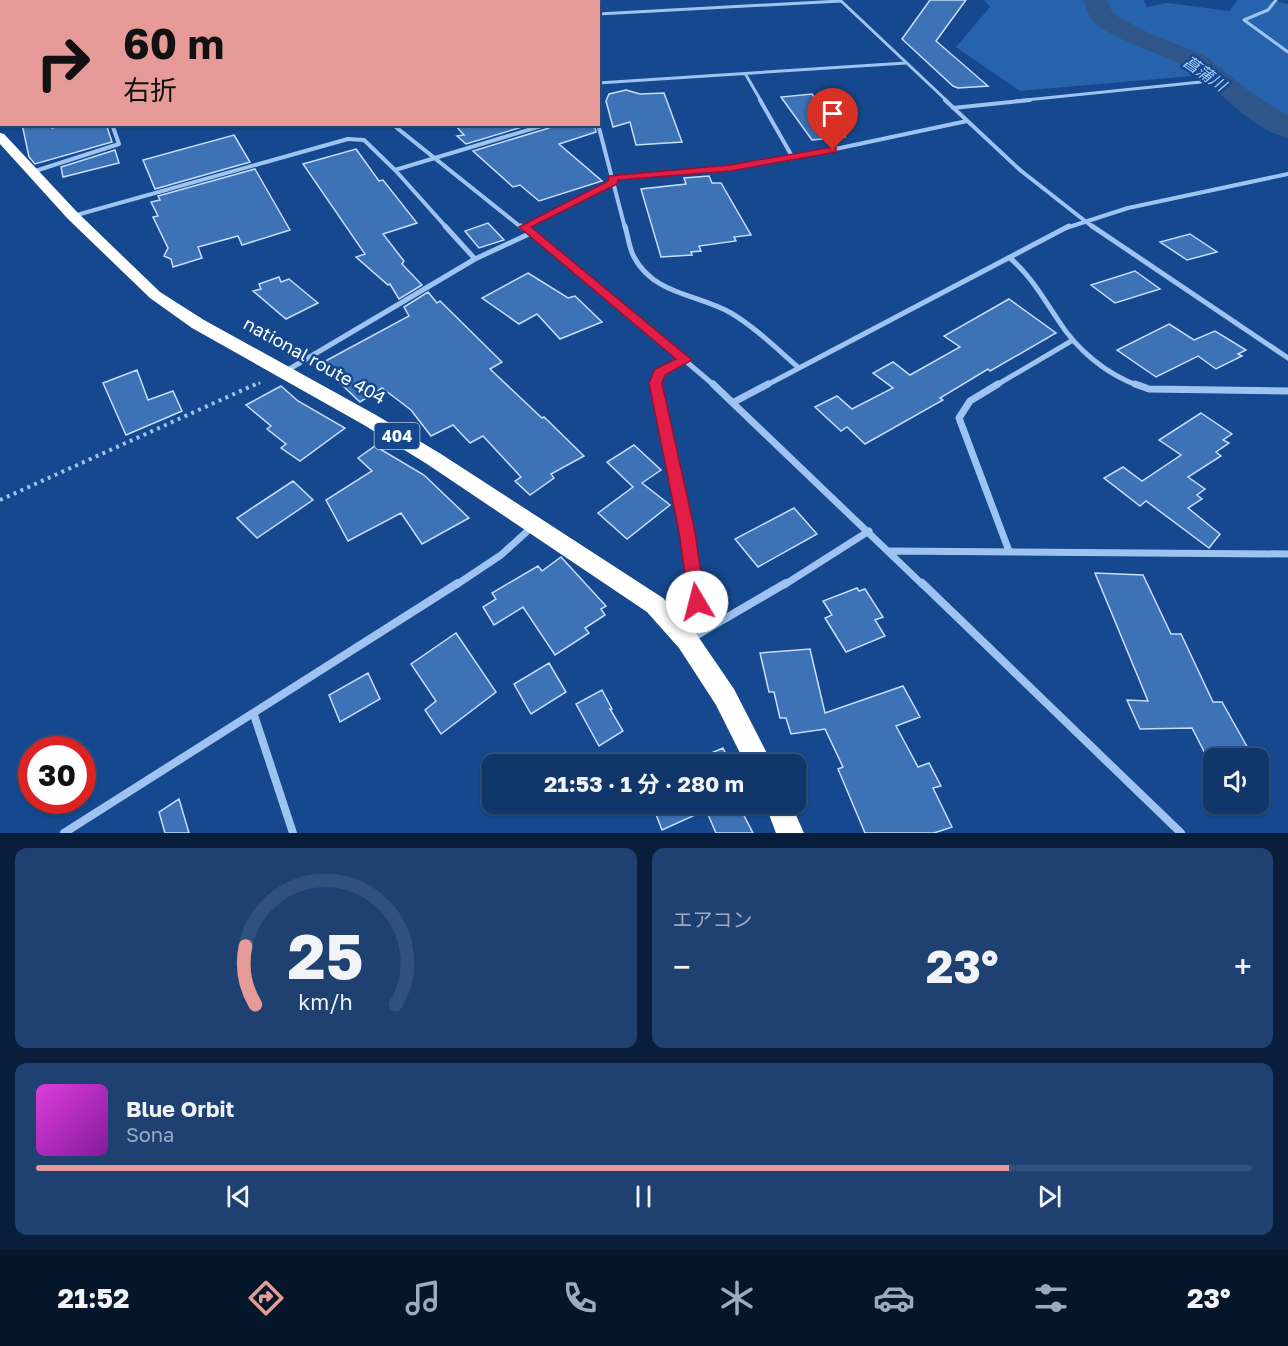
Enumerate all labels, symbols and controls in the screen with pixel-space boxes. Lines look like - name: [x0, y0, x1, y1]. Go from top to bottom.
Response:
- text: 60 m: [123, 18, 224, 68]
- icon: right: [24, 24, 102, 102]
- water label: 菖蒲川: [1180, 51, 1232, 96]
- text: 右折: [123, 74, 177, 106]
- pin: [807, 88, 858, 150]
- icon: arrive: [816, 97, 849, 130]
- street label: national route 404: [240, 312, 390, 408]
- road number: 404: [374, 423, 420, 449]
- position arrow: [665, 570, 729, 634]
- speed limit sign: 30: [18, 736, 96, 814]
- map controls: [1203, 748, 1269, 814]
- button: sound: [1203, 748, 1269, 814]
- text: 21:53 · 1 分 · 280 m: [544, 770, 744, 797]
- text: エアコン: [673, 907, 753, 931]
- text: 25: [288, 918, 364, 993]
- text: 23°: [926, 939, 998, 993]
- text: −: [673, 947, 691, 986]
- text: +: [1234, 947, 1252, 986]
- text: km/h: [298, 989, 353, 1015]
- text: Blue Orbit: [126, 1095, 234, 1122]
- text: Sona: [126, 1122, 174, 1146]
- icon: previous: [222, 1180, 255, 1213]
- icon: pause: [627, 1180, 660, 1213]
- icon: next: [1033, 1180, 1066, 1213]
- icon: directions: [245, 1277, 287, 1319]
- icon: music: [402, 1277, 444, 1319]
- icon: phone: [559, 1277, 601, 1319]
- icon: climate: [716, 1277, 758, 1319]
- icon: car: [873, 1277, 915, 1319]
- icon: filters: [1030, 1277, 1072, 1319]
- text: 21:52: [58, 1282, 130, 1314]
- text: 23°: [1187, 1282, 1230, 1314]

